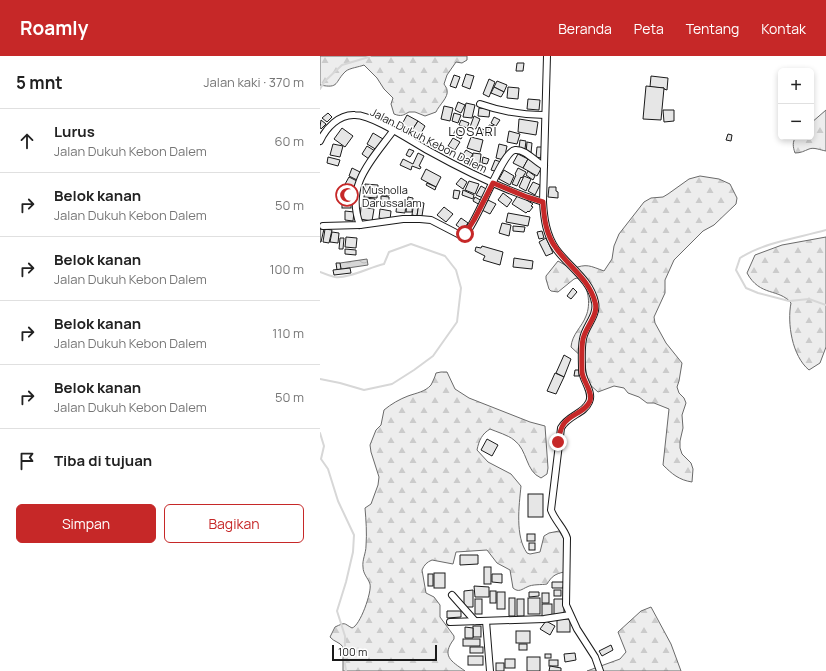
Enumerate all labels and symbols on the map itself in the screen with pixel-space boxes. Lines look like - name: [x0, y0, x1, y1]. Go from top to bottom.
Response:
- street label: Jalan Dukuh Kebon Dalem: [368, 104, 490, 176]
- district label: LOSARI: [448, 122, 498, 140]
- mosque icon: Musholla Darussalam: [334, 182, 360, 208]
- place label: Musholla Darussalam: [362, 182, 422, 210]
- route start: [456, 225, 474, 243]
- route end: [549, 433, 567, 451]
- scale bar: [332, 643, 437, 662]

